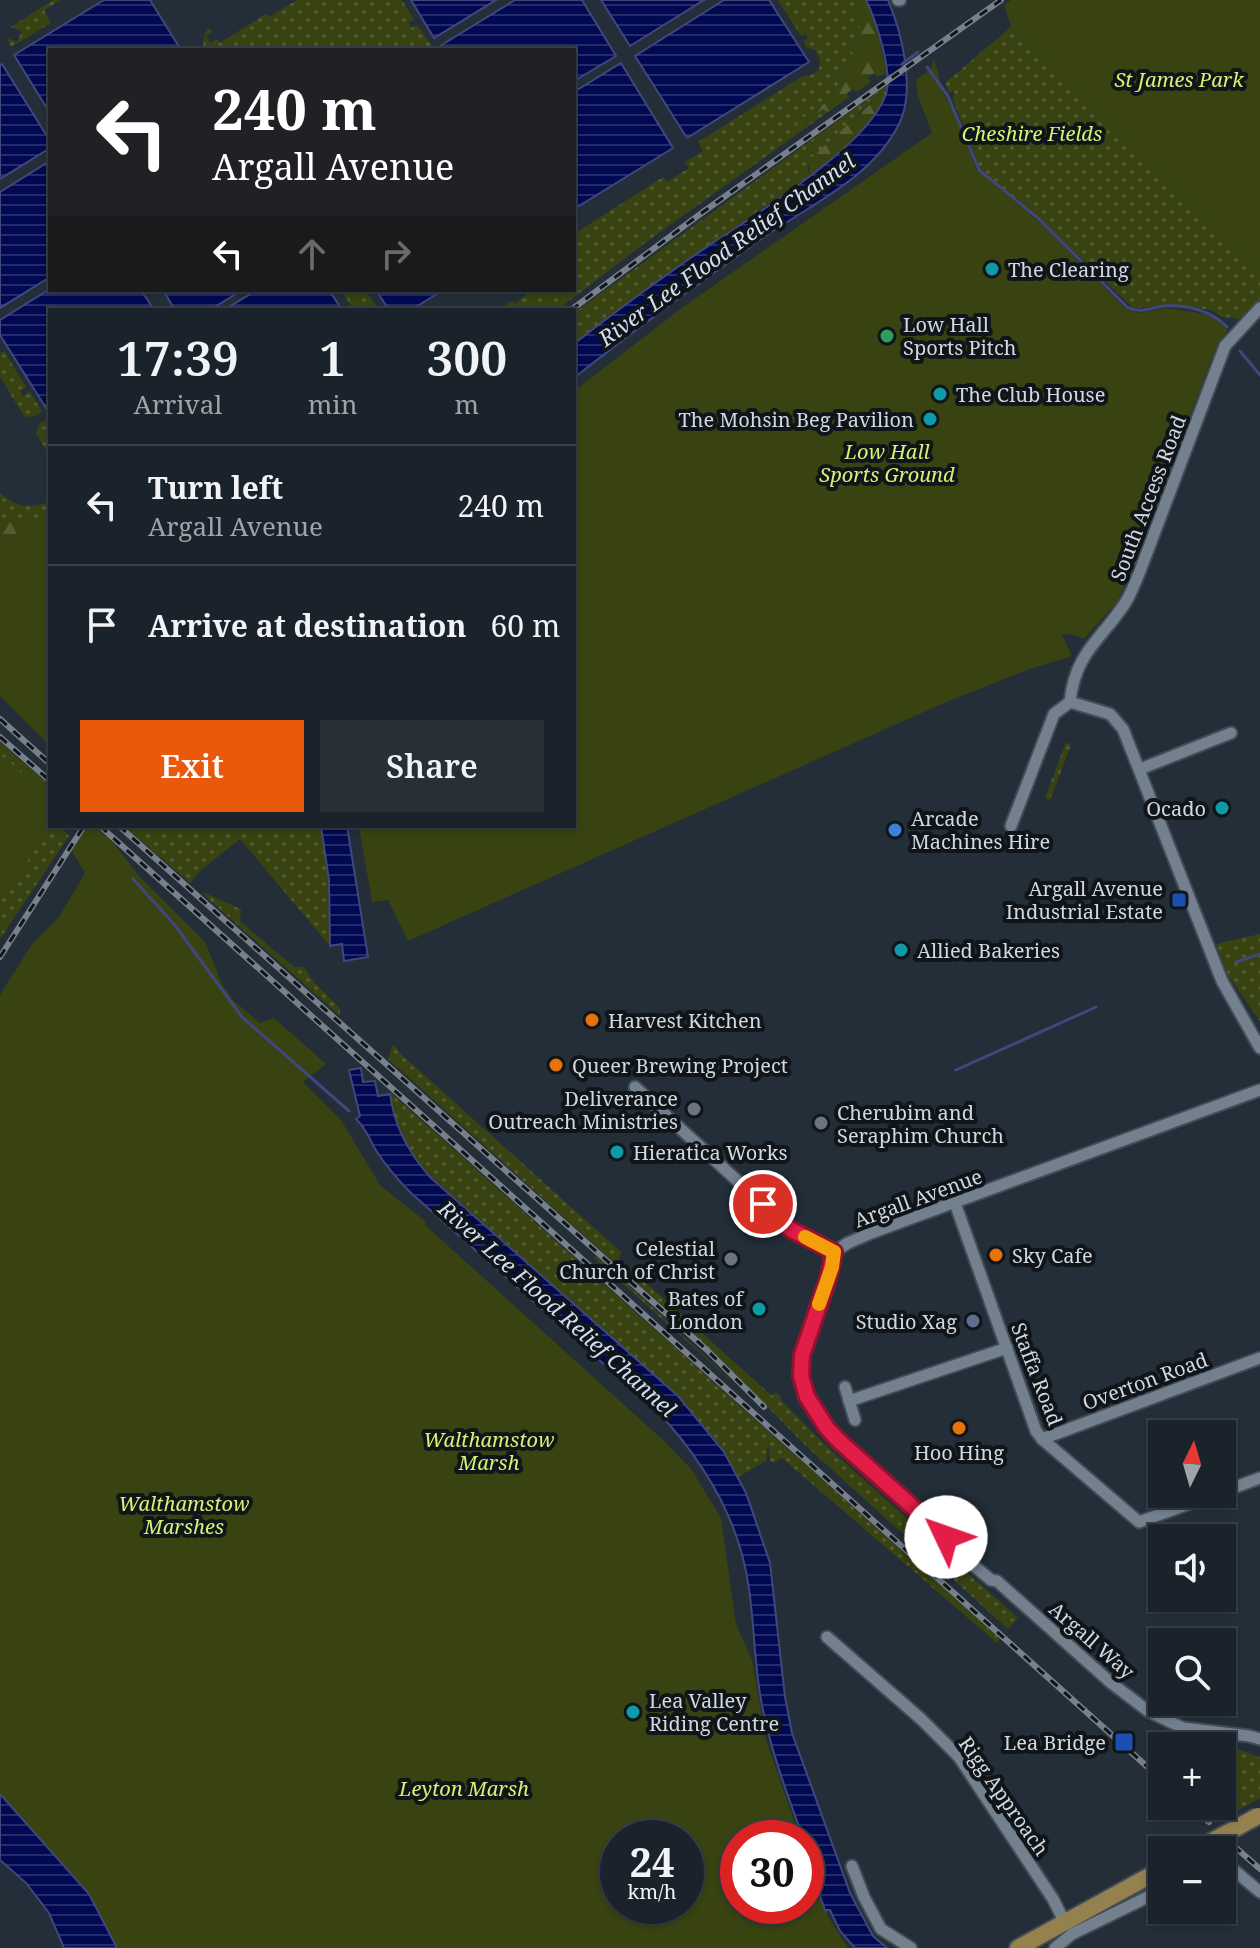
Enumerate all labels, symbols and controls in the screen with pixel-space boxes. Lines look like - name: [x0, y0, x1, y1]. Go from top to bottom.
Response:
- park label: St James Park: [1114, 66, 1244, 93]
- text: 240 m: [212, 70, 377, 146]
- icon: left: [80, 80, 184, 184]
- park label: Cheshire Fields: [962, 120, 1102, 147]
- text: Argall Avenue: [212, 142, 454, 191]
- water label: River Lee Flood Relief Channel: [591, 145, 861, 353]
- icon: left: [206, 232, 250, 276]
- icon: ahead: [290, 232, 334, 276]
- icon: right: [374, 232, 418, 276]
- place label: The Clearing: [1008, 256, 1129, 283]
- marker: The Clearing: [983, 260, 1001, 278]
- place label: Low Hall Sports Pitch: [903, 311, 1017, 361]
- text: 17:39: [117, 325, 239, 390]
- text: 1: [319, 325, 346, 390]
- text: 300: [426, 325, 507, 390]
- marker: Low Hall Sports Pitch: [878, 327, 896, 345]
- place label: The Club House: [956, 381, 1105, 408]
- marker: The Club House: [931, 385, 949, 403]
- text: Arrival: [133, 386, 222, 422]
- text: min: [308, 386, 357, 422]
- text: m: [454, 386, 479, 422]
- place label: The Mohsin Beg Pavilion: [679, 406, 914, 433]
- marker: The Mohsin Beg Pavilion: [921, 410, 939, 428]
- street label: South Access Road: [1104, 411, 1192, 585]
- park label: Low Hall Sports Ground: [819, 438, 955, 488]
- text: Turn left: [148, 467, 283, 508]
- icon: left: [80, 483, 124, 527]
- text: 240 m: [458, 485, 544, 526]
- text: Argall Avenue: [148, 508, 323, 544]
- icon: arrive: [80, 603, 124, 647]
- text: Arrive at destination: [148, 605, 467, 646]
- text: 60 m: [491, 605, 560, 646]
- button: Exit: [80, 720, 304, 812]
- button: Share: [320, 720, 544, 812]
- place label: Ocado: [1146, 795, 1206, 822]
- marker: Ocado: [1213, 799, 1231, 817]
- place label: Arcade Machines Hire: [911, 805, 1050, 855]
- marker: Arcade Machines Hire: [886, 821, 904, 839]
- place label: Argall Avenue Industrial Estate: [1006, 875, 1163, 925]
- marker: Argall Avenue Industrial Estate: [1170, 891, 1188, 909]
- place label: Allied Bakeries: [917, 937, 1060, 964]
- marker: Allied Bakeries: [892, 941, 910, 959]
- place label: Harvest Kitchen: [608, 1007, 762, 1034]
- marker: Harvest Kitchen: [583, 1011, 601, 1029]
- place label: Queer Brewing Project: [572, 1052, 788, 1079]
- marker: Queer Brewing Project: [547, 1056, 565, 1074]
- place label: Deliverance Outreach Ministries: [488, 1085, 678, 1135]
- place label: Cherubim and Seraphim Church: [837, 1099, 1004, 1149]
- marker: Deliverance Outreach Ministries: [685, 1100, 703, 1118]
- marker: Cherubim and Seraphim Church: [812, 1114, 830, 1132]
- place label: Hieratica Works: [633, 1139, 787, 1166]
- marker: Hieratica Works: [608, 1143, 626, 1161]
- street label: Argall Avenue: [850, 1162, 986, 1234]
- pin: [729, 1170, 797, 1238]
- icon: arrive: [741, 1182, 785, 1226]
- water label: River Lee Flood Relief Channel: [432, 1192, 684, 1423]
- place label: Celestial Church of Christ: [559, 1235, 715, 1285]
- place label: Sky Cafe: [1012, 1242, 1093, 1269]
- marker: Sky Cafe: [987, 1246, 1005, 1264]
- marker: Celestial Church of Christ: [722, 1250, 740, 1268]
- place label: Bates of London: [668, 1285, 745, 1335]
- marker: Bates of London: [750, 1300, 768, 1318]
- place label: Studio Xag: [856, 1308, 957, 1335]
- marker: Studio Xag: [964, 1312, 982, 1330]
- street label: Staffa Road: [1005, 1319, 1069, 1429]
- street label: Overton Road: [1079, 1346, 1211, 1416]
- marker: Hoo Hing: [950, 1419, 968, 1437]
- north arrow: [1148, 1420, 1236, 1508]
- map controls: [1148, 1420, 1236, 1924]
- park label: Walthamstow Marsh: [424, 1426, 554, 1476]
- place label: Hoo Hing: [914, 1439, 1004, 1466]
- park label: Walthamstow Marshes: [119, 1490, 249, 1540]
- position arrow: [904, 1495, 988, 1579]
- button: sound: [1148, 1524, 1236, 1612]
- street label: Argall Way: [1044, 1595, 1141, 1685]
- button: search: [1148, 1628, 1236, 1716]
- place label: Lea Valley Riding Centre: [649, 1687, 779, 1737]
- marker: Lea Valley Riding Centre: [624, 1703, 642, 1721]
- place label: Lea Bridge: [1004, 1729, 1106, 1756]
- street label: Rigg Approach: [953, 1731, 1055, 1861]
- marker: Lea Bridge: [1113, 1731, 1135, 1753]
- button: +: [1148, 1732, 1236, 1820]
- park label: Leyton Marsh: [398, 1775, 529, 1802]
- speed limit sign: 30: [720, 1820, 824, 1924]
- text: 24: [629, 1834, 675, 1889]
- button: −: [1148, 1836, 1236, 1924]
- text: km/h: [627, 1878, 677, 1905]

